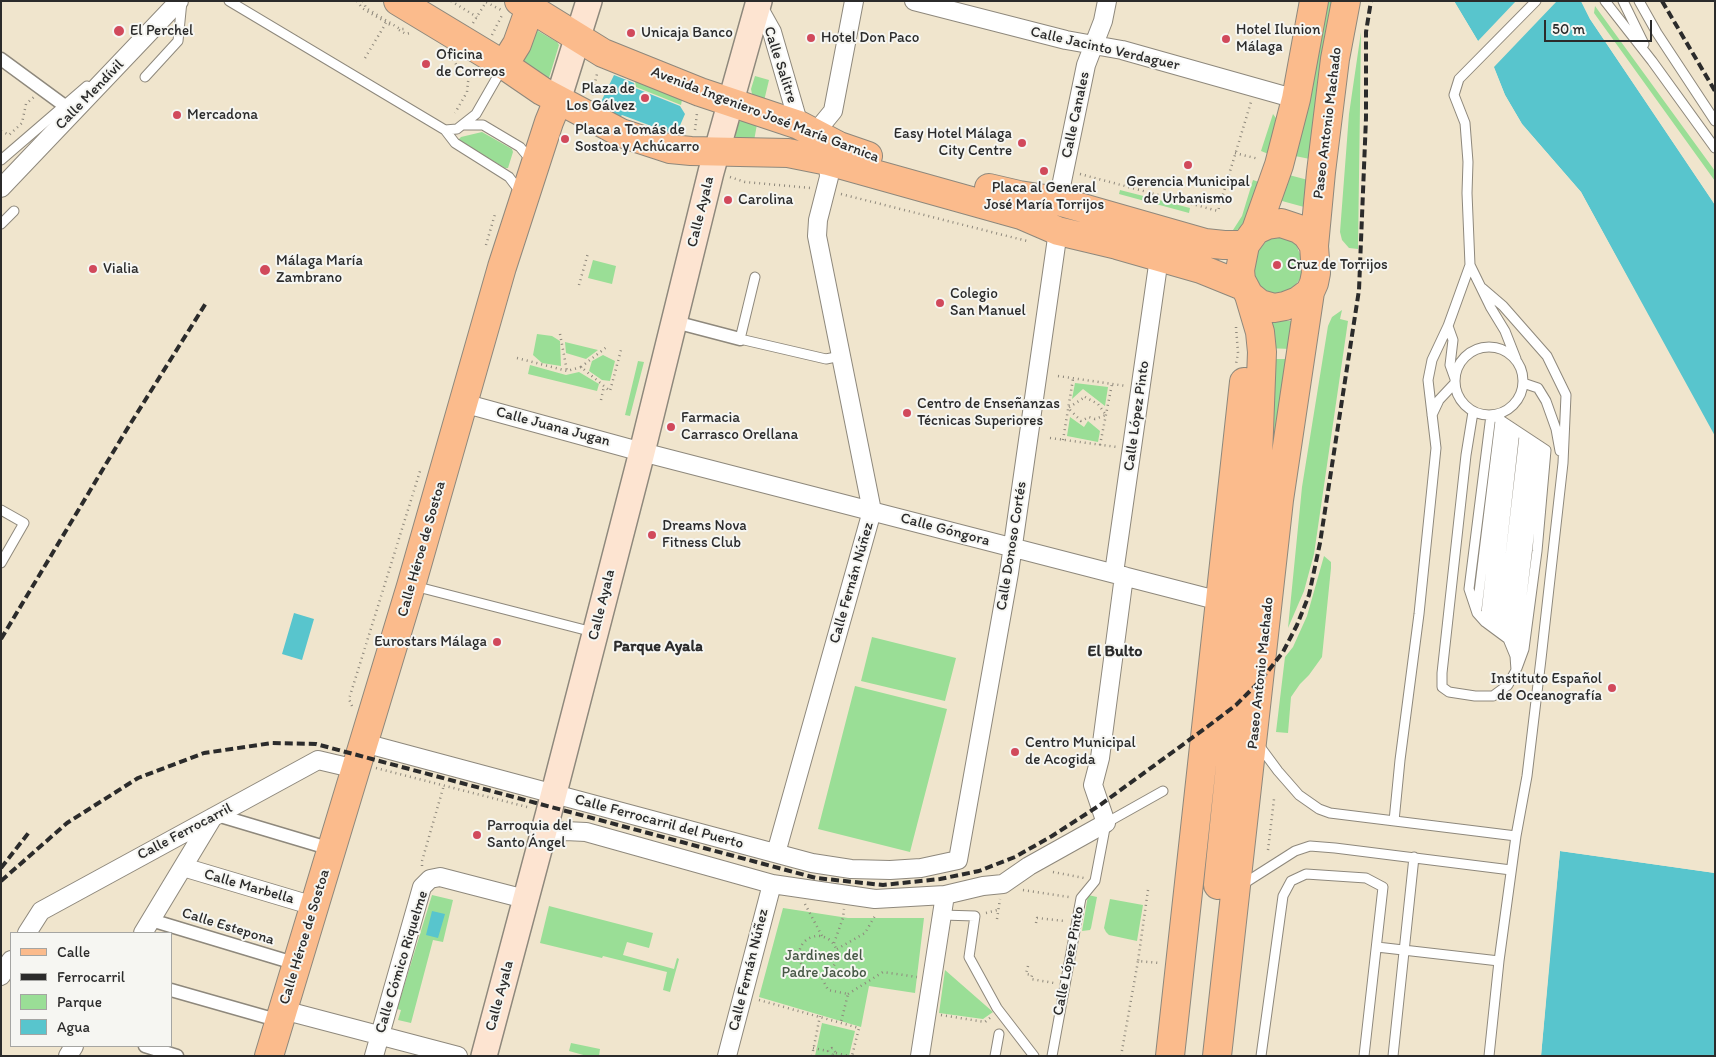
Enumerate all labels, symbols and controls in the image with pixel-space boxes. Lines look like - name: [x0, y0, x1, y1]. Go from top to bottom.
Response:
- scale bar: [1546, 10, 1654, 42]
- text: 50 m: [1552, 20, 1585, 38]
- place label: Hotel Ilunion Málaga: [1236, 21, 1320, 56]
- place label: El Perchel: [130, 22, 193, 40]
- street label: Calle Jacinto Verdaguer: [1029, 23, 1181, 75]
- marker: El Perchel: [112, 24, 126, 38]
- place label: Unicaja Banco: [641, 24, 733, 42]
- street label: Calle Salitre: [759, 24, 801, 106]
- marker: Unicaja Banco: [625, 27, 637, 39]
- place label: Hotel Don Paco: [821, 29, 919, 47]
- marker: Hotel Don Paco: [805, 32, 817, 44]
- marker: Hotel Ilunion Málaga: [1220, 33, 1232, 45]
- place label: Oficina de Correos: [436, 46, 505, 81]
- street label: Paseo Antonio Machado: [1310, 46, 1346, 200]
- street label: Calle Mendívil: [52, 56, 128, 134]
- marker: Oficina de Correos: [420, 58, 432, 70]
- street label: Avenida Ingeniero José María Garnica: [648, 63, 882, 167]
- street label: Calle Canales: [1058, 70, 1094, 160]
- place label: Plaza de Los Gálvez: [566, 80, 635, 115]
- marker: Plaza de Los Gálvez: [639, 92, 651, 104]
- place label: Mercadona: [187, 106, 258, 124]
- marker: Mercadona: [171, 109, 183, 121]
- place label: Placa a Tomás de Sostoa y Achúcarro: [575, 121, 699, 156]
- place label: Easy Hotel Málaga City Centre: [894, 125, 1012, 160]
- marker: Placa a Tomás de Sostoa y Achúcarro: [559, 133, 571, 145]
- marker: Easy Hotel Málaga City Centre: [1016, 137, 1028, 149]
- marker: Gerencia Municipal de Urbanismo: [1182, 159, 1194, 171]
- marker: Placa al General José María Torrijos: [1038, 165, 1050, 177]
- place label: Gerencia Municipal de Urbanismo: [1126, 173, 1250, 208]
- street label: Calle Ayala: [684, 175, 718, 249]
- place label: Placa al General José María Torrijos: [984, 179, 1104, 214]
- place label: Carolina: [738, 191, 793, 209]
- marker: Carolina: [722, 194, 734, 206]
- place label: Málaga María Zambrano: [276, 252, 363, 287]
- place label: Cruz de Torrijos: [1287, 256, 1388, 274]
- marker: Cruz de Torrijos: [1271, 259, 1283, 271]
- place label: Vialia: [103, 260, 139, 278]
- marker: Vialia: [87, 263, 99, 275]
- marker: Málaga María Zambrano: [258, 263, 272, 277]
- place label: Colegio San Manuel: [950, 285, 1026, 320]
- marker: Colegio San Manuel: [934, 297, 946, 309]
- street label: Calle López Pinto: [1120, 360, 1154, 472]
- place label: Centro de Enseñanzas Técnicas Superiores: [917, 395, 1060, 430]
- street label: Calle Juana Jugan: [494, 403, 612, 451]
- marker: Centro de Enseñanzas Técnicas Superiores: [901, 407, 913, 419]
- place label: Farmacia Carrasco Orellana: [681, 409, 798, 444]
- marker: Farmacia Carrasco Orellana: [665, 421, 677, 433]
- street label: Calle Héroe de Sostoa: [394, 479, 450, 619]
- street label: Calle Donoso Cortés: [993, 480, 1031, 612]
- street label: Calle Góngora: [898, 509, 992, 551]
- place label: Dreams Nova Fitness Club: [662, 517, 747, 552]
- street label: Calle Fernán Núñez: [826, 520, 878, 646]
- marker: Dreams Nova Fitness Club: [646, 529, 658, 541]
- street label: Calle Ayala: [585, 568, 619, 642]
- street label: Paseo Antonio Machado: [1244, 596, 1278, 750]
- place label: Eurostars Málaga: [374, 633, 487, 651]
- marker: Eurostars Málaga: [491, 636, 503, 648]
- district label: Parque Ayala: [613, 637, 703, 657]
- district label: El Bulto: [1088, 642, 1142, 662]
- place label: Instituto Español de Oceanografía: [1491, 670, 1602, 705]
- marker: Instituto Español de Oceanografía: [1606, 682, 1618, 694]
- place label: Centro Municipal de Acogida: [1025, 734, 1136, 769]
- marker: Centro Municipal de Acogida: [1009, 746, 1021, 758]
- street label: Calle Ferrocarril del Puerto: [573, 791, 745, 853]
- street label: Calle Ferrocarril: [135, 800, 235, 864]
- place label: Parroquia del Santo Ángel: [487, 817, 572, 852]
- marker: Parroquia del Santo Ángel: [471, 829, 483, 841]
- street label: Calle Marbella: [202, 866, 296, 908]
- street label: Calle Héroe de Sostoa: [276, 867, 334, 1007]
- street label: Calle Cómico Riquelme: [372, 889, 432, 1035]
- street label: Calle Estepona: [179, 904, 277, 950]
- street label: Calle López Pinto: [1050, 905, 1088, 1017]
- street label: Calle Fernán Núñez: [725, 907, 773, 1033]
- legend: [10, 932, 172, 1047]
- text: Calle: [57, 943, 90, 961]
- park label: Jardines del Padre Jacobo: [781, 947, 867, 982]
- street label: Calle Ayala: [482, 959, 518, 1033]
- text: Ferrocarril: [57, 968, 125, 986]
- text: Parque: [57, 993, 102, 1011]
- text: Agua: [57, 1018, 90, 1036]

